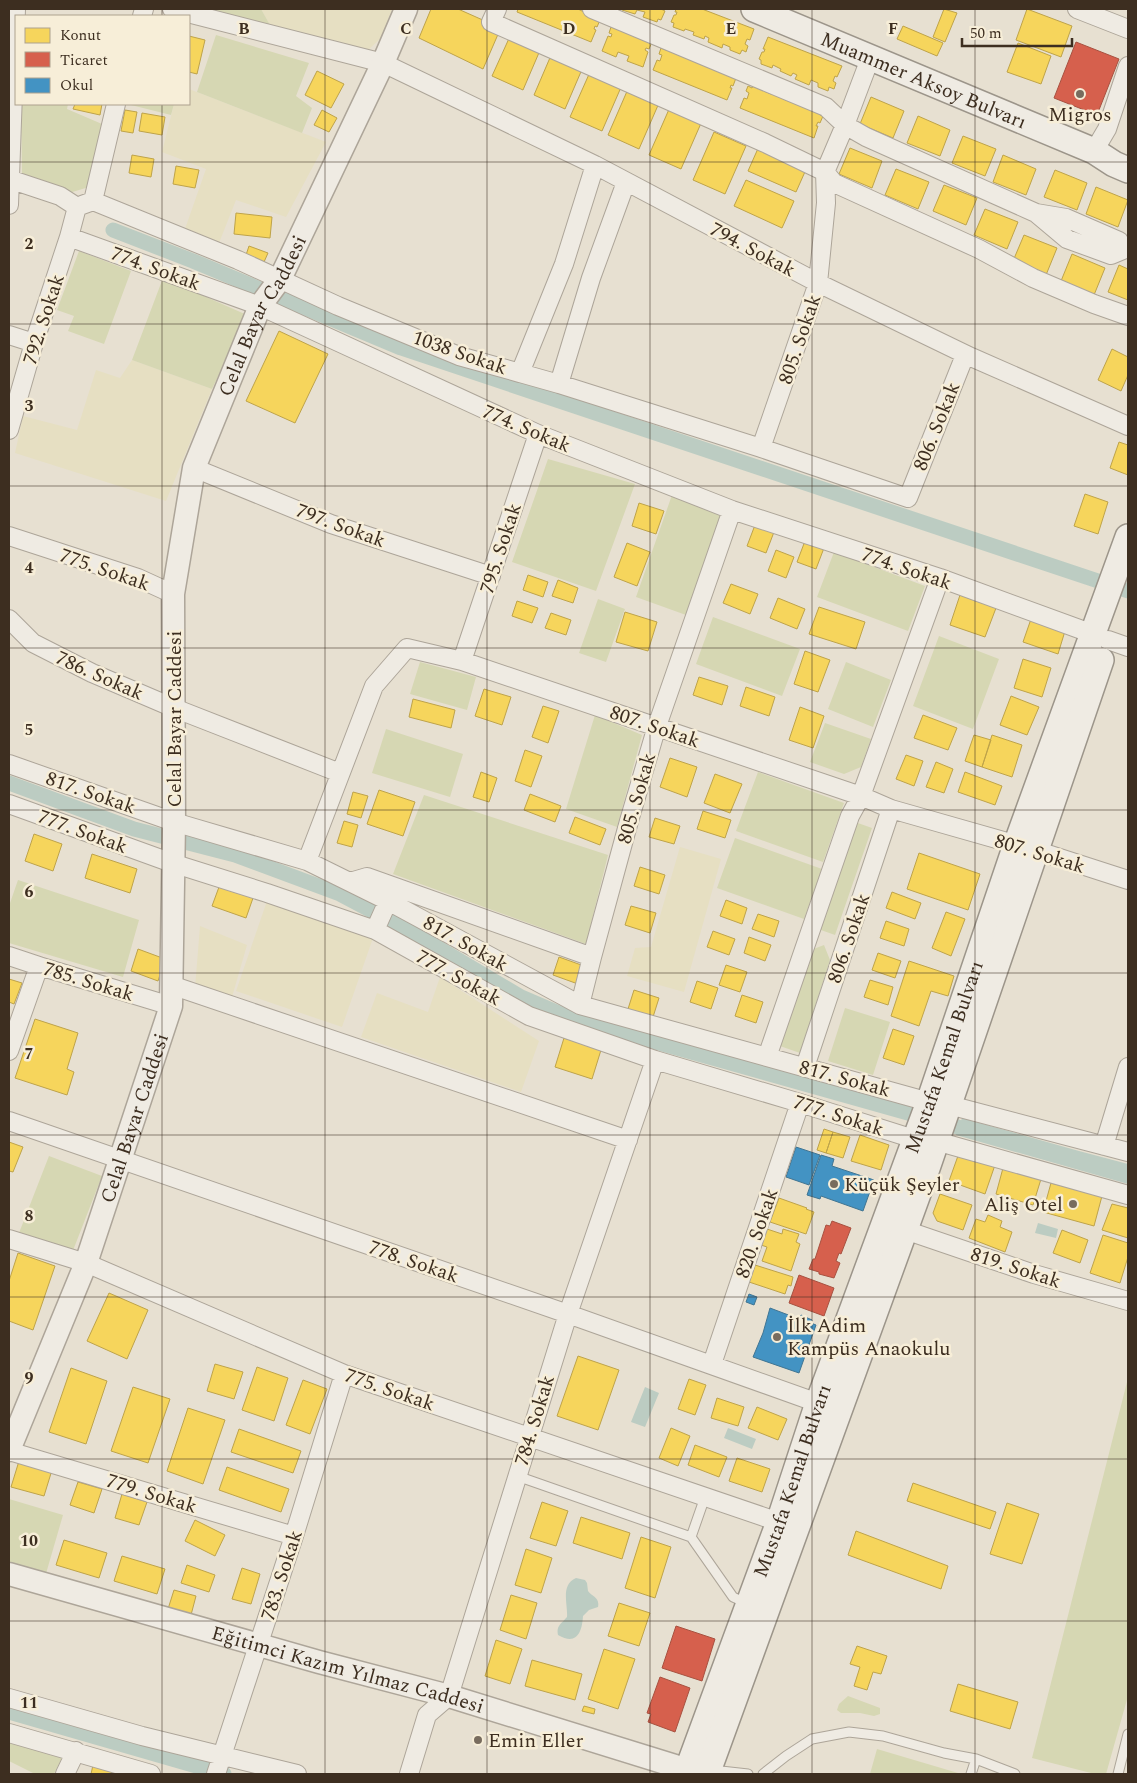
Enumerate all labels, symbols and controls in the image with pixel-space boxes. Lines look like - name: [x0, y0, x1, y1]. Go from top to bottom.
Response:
- legend: [15, 15, 190, 105]
- scale bar: [962, 15, 1072, 47]
- text: B: [238, 17, 250, 41]
- text: C: [400, 17, 412, 41]
- text: D: [563, 17, 576, 41]
- text: E: [726, 17, 736, 41]
- text: F: [888, 17, 898, 41]
- text: 50 m: [970, 22, 1002, 45]
- text: Konut: [60, 24, 101, 47]
- street label: Muammer Aksoy Bulvarı: [816, 24, 1031, 137]
- text: Ticaret: [60, 49, 108, 72]
- text: Okul: [60, 74, 93, 97]
- marker: Migros: [1074, 88, 1086, 100]
- place label: Migros: [1048, 100, 1112, 130]
- street label: 794. Sokak: [704, 215, 801, 285]
- street label: Celal Bayar Caddesi: [211, 230, 315, 401]
- text: 2: [25, 232, 34, 256]
- street label: 774. Sokak: [107, 239, 205, 299]
- street label: 792. Sokak: [15, 270, 73, 368]
- street label: 805. Sokak: [771, 290, 829, 388]
- street label: 1038 Sokak: [408, 323, 511, 383]
- street label: 806. Sokak: [906, 377, 968, 475]
- text: 3: [25, 394, 34, 418]
- street label: 774. Sokak: [478, 397, 576, 461]
- street label: 797. Sokak: [292, 496, 390, 556]
- street label: 795. Sokak: [472, 499, 530, 597]
- street label: 774. Sokak: [858, 540, 956, 598]
- street label: 775. Sokak: [56, 541, 154, 599]
- text: 4: [25, 556, 34, 580]
- street label: Celal Bayar Caddesi: [160, 630, 190, 808]
- street label: 786. Sokak: [51, 643, 148, 709]
- street label: 807. Sokak: [606, 698, 704, 756]
- text: 5: [25, 718, 33, 742]
- street label: 805. Sokak: [610, 749, 664, 847]
- street label: 817. Sokak: [42, 764, 140, 822]
- street label: 777. Sokak: [34, 802, 132, 862]
- street label: 807. Sokak: [991, 826, 1089, 882]
- text: 6: [25, 880, 34, 904]
- street label: 806. Sokak: [820, 889, 878, 987]
- street label: 817. Sokak: [417, 908, 514, 980]
- street label: 777. Sokak: [410, 942, 507, 1014]
- street label: 785. Sokak: [40, 954, 138, 1010]
- street label: Mustafa Kemal Bulvarı: [897, 957, 992, 1158]
- street label: Celal Bayar Caddesi: [93, 1029, 177, 1207]
- text: 7: [25, 1042, 34, 1066]
- street label: 817. Sokak: [796, 1052, 894, 1106]
- street label: 777. Sokak: [790, 1087, 888, 1145]
- place label: Küçük Şeyler: [844, 1170, 960, 1200]
- marker: Küçük Şeyler: [828, 1178, 840, 1190]
- street label: 820. Sokak: [728, 1184, 786, 1282]
- place label: Aliş Otel: [984, 1190, 1063, 1220]
- marker: Aliş Otel: [1067, 1198, 1079, 1210]
- text: 8: [25, 1204, 34, 1228]
- street label: 778. Sokak: [365, 1233, 463, 1291]
- street label: 819. Sokak: [967, 1239, 1065, 1297]
- place label: İlk Adim Kampüs Anaokulu: [787, 1311, 951, 1364]
- marker: İlk Adim Kampüs Anaokulu: [771, 1331, 783, 1343]
- street label: 775. Sokak: [341, 1361, 439, 1419]
- text: 9: [25, 1366, 34, 1390]
- street label: 784. Sokak: [507, 1371, 563, 1469]
- street label: Mustafa Kemal Bulvarı: [746, 1380, 840, 1582]
- street label: 779. Sokak: [103, 1466, 201, 1522]
- street label: 783. Sokak: [253, 1526, 311, 1624]
- text: 10: [20, 1529, 38, 1553]
- street label: Eğitimci Kazım Yılmaz Caddesi: [208, 1618, 488, 1722]
- text: 11: [20, 1691, 38, 1715]
- place label: Emin Eller: [488, 1726, 584, 1756]
- marker: Emin Eller: [472, 1734, 484, 1746]

